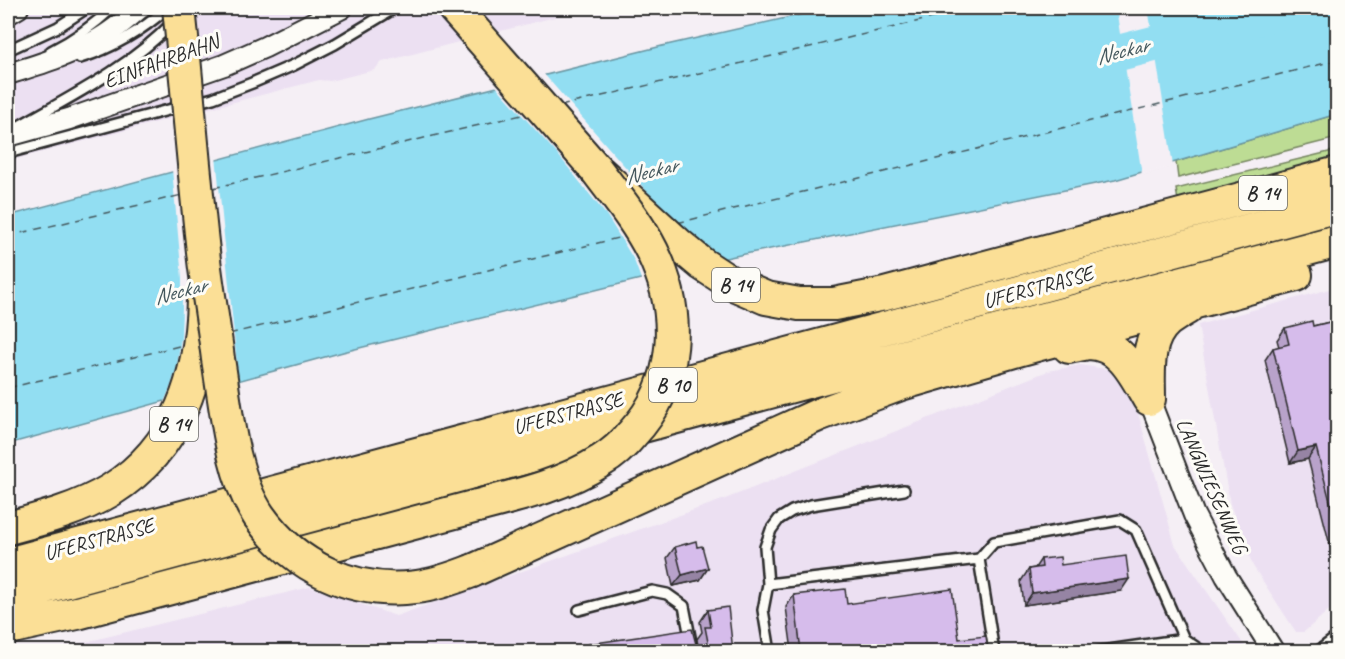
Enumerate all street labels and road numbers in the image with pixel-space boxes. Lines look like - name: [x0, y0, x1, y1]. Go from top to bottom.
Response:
- street label: EINFAHRBAHN: [100, 27, 225, 94]
- road number: B 14: [1239, 176, 1287, 210]
- street label: UFERSTRASSE: [980, 259, 1098, 314]
- road number: B 14: [712, 268, 760, 302]
- road number: B 10: [649, 368, 697, 402]
- street label: UFERSTRASSE: [510, 385, 628, 440]
- road number: B 14: [150, 407, 198, 441]
- street label: LANGWIESENWEG: [1170, 414, 1255, 560]
- street label: UFERSTRASSE: [41, 511, 159, 566]

